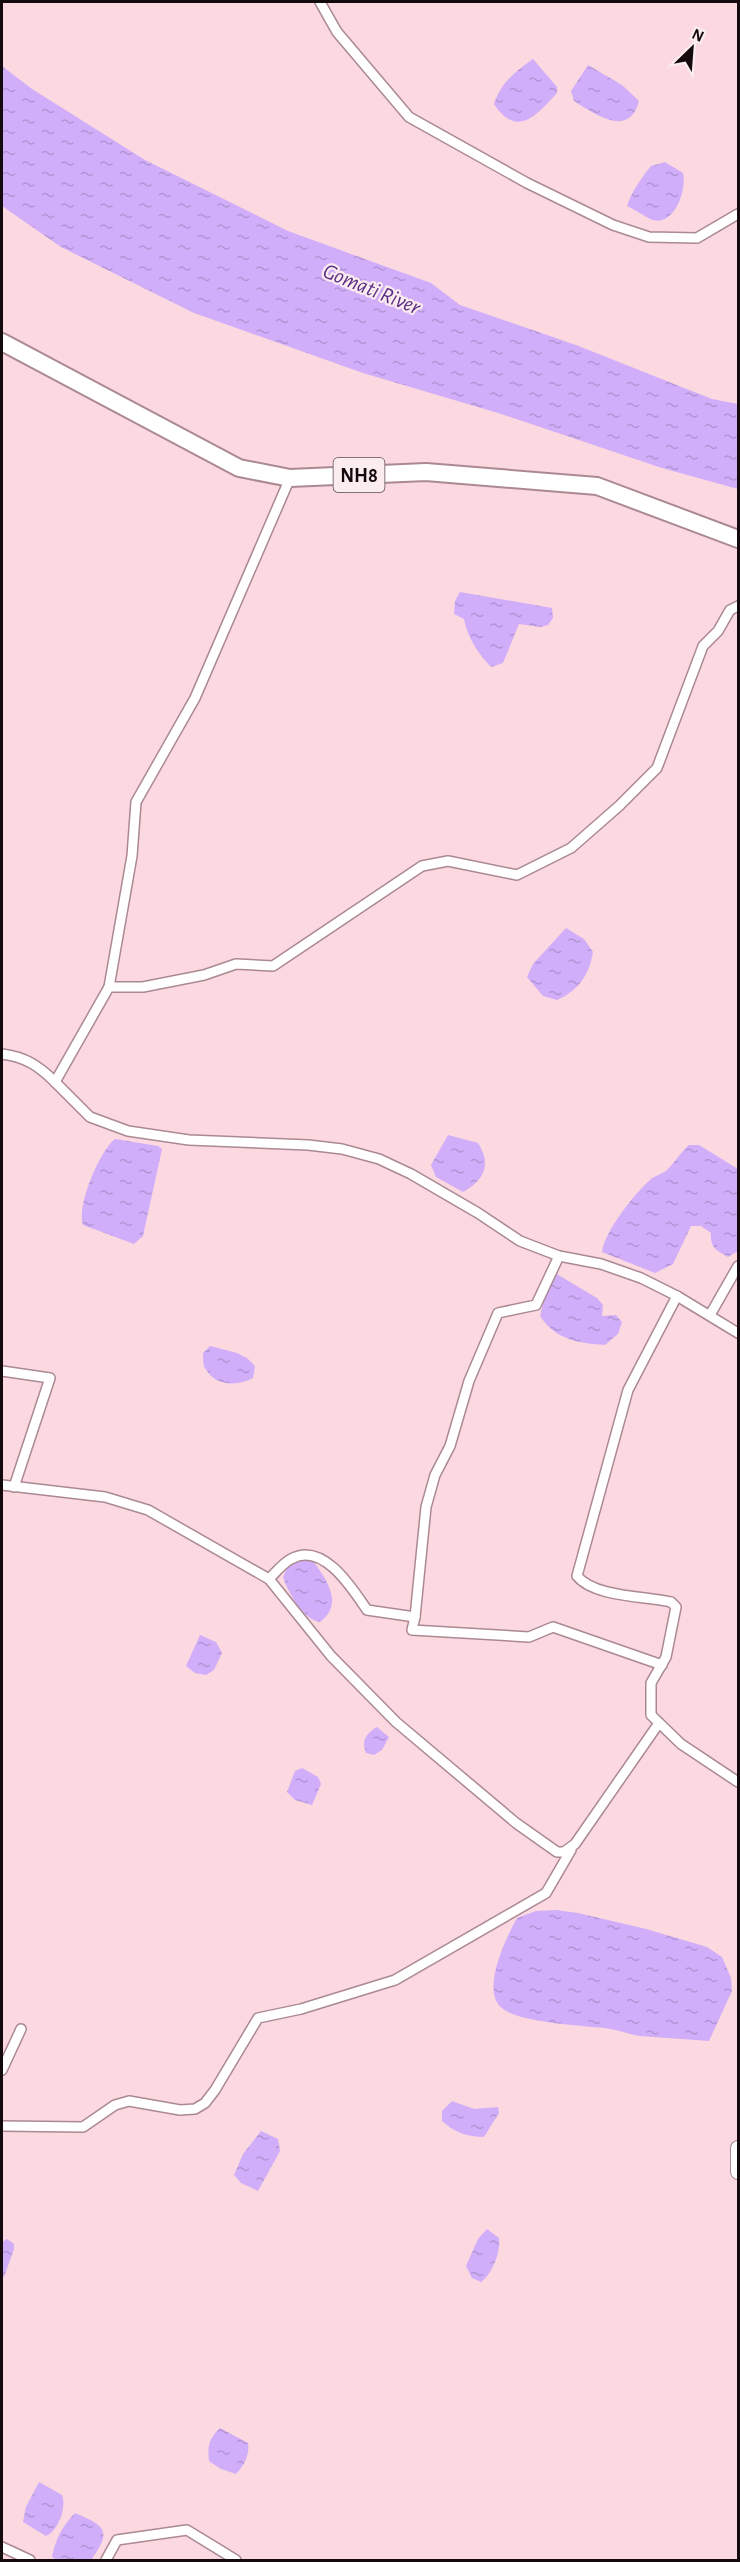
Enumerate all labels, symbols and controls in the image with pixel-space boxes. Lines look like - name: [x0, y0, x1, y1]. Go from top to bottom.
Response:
- north arrow: [662, 18, 722, 78]
- text: N: [689, 26, 706, 45]
- water label: Gomati River: [320, 260, 424, 319]
- road number: NH8: [334, 458, 385, 492]

